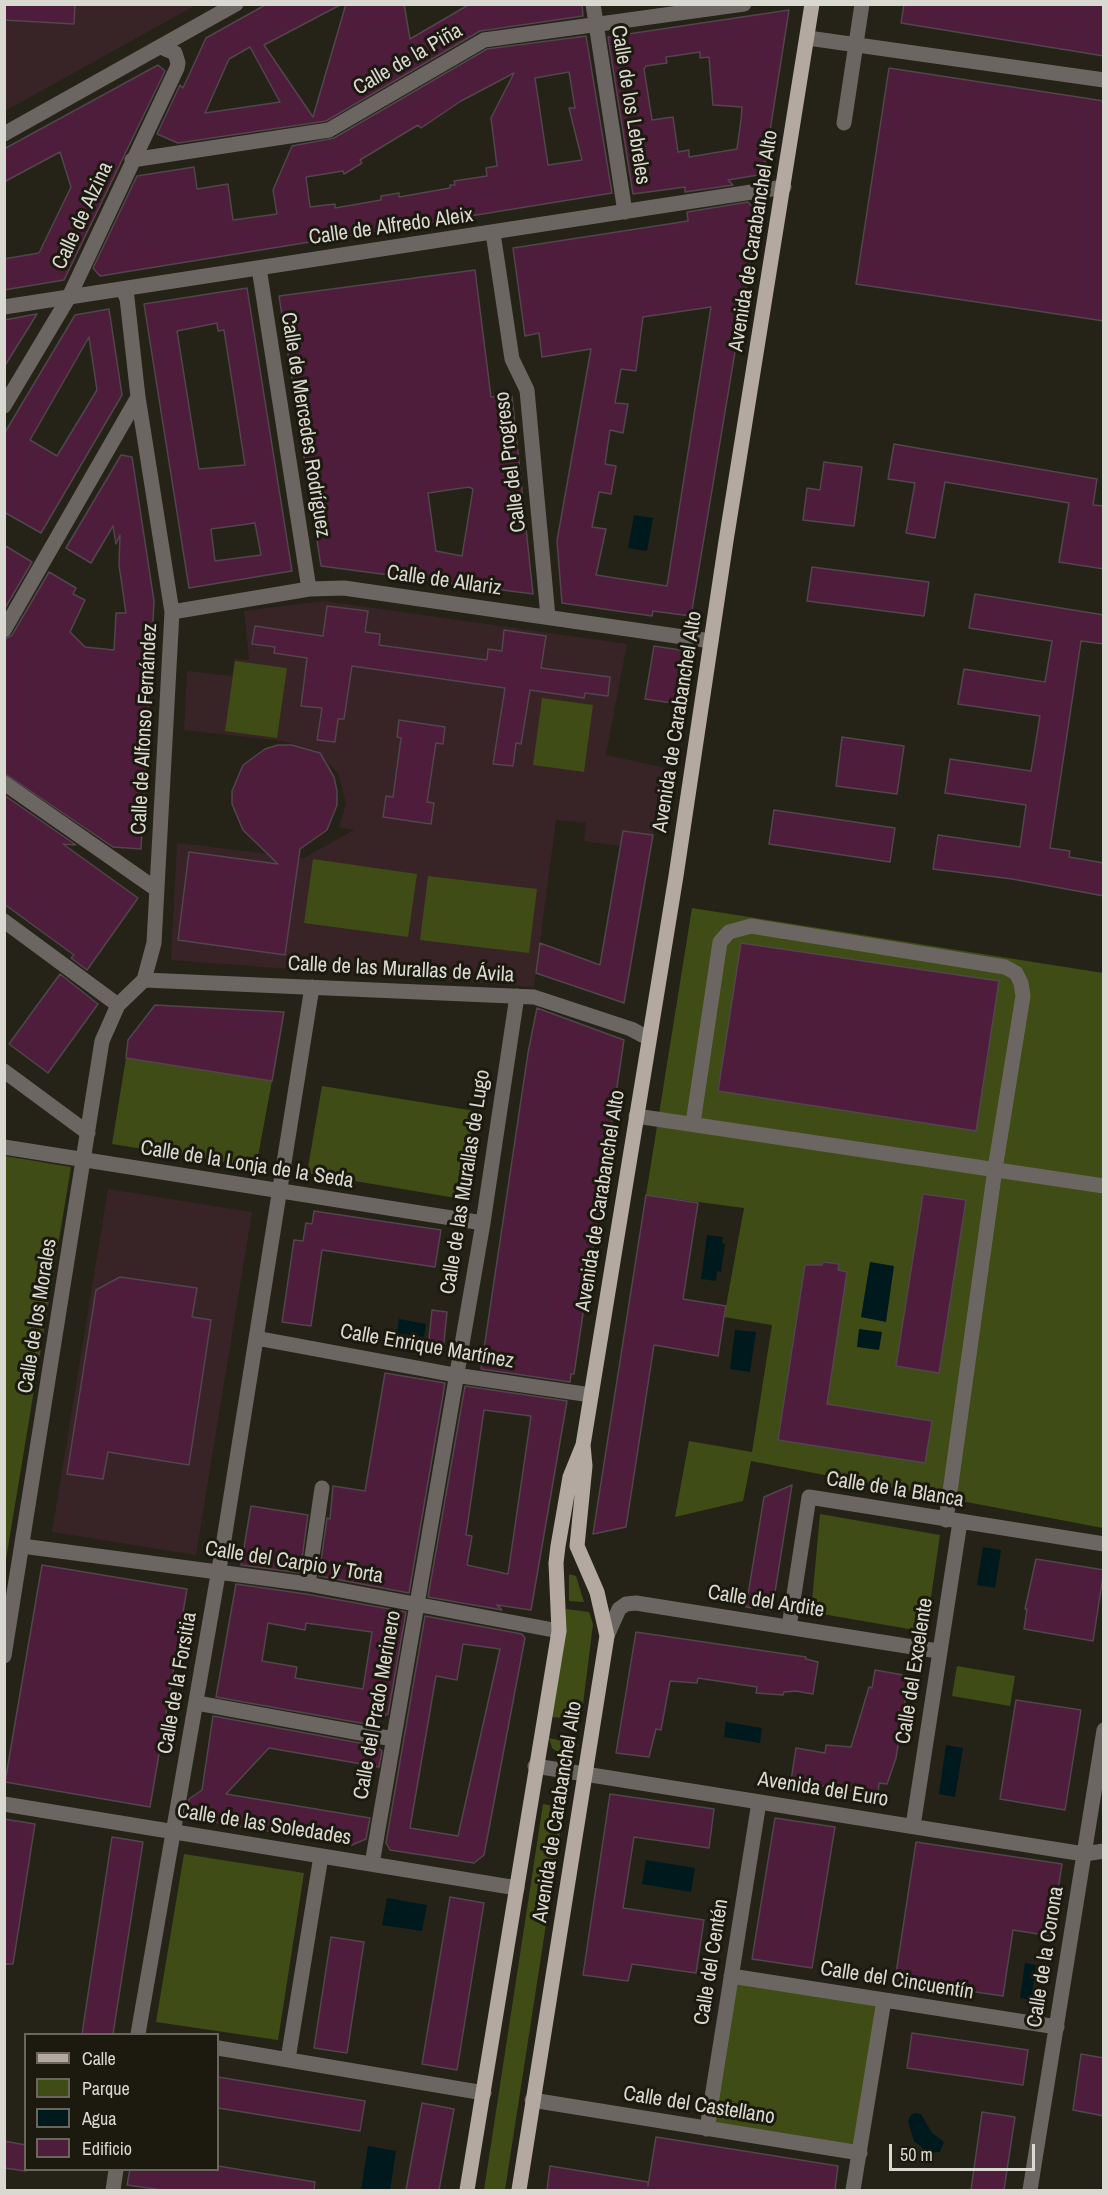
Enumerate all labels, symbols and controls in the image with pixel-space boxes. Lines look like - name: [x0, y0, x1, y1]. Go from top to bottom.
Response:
- street label: Calle de la Piña: [349, 19, 467, 101]
- street label: Calle de los Lebreles: [605, 24, 655, 186]
- street label: Avenida de Carabanchel Alto: [724, 129, 784, 353]
- street label: Calle de Alzina: [47, 158, 119, 274]
- street label: Calle de Alfredo Aleix: [307, 203, 475, 251]
- street label: Calle de Mercedes Rodríguez: [275, 311, 335, 539]
- street label: Calle del Progreso: [490, 390, 532, 534]
- street label: Calle de Allariz: [385, 560, 503, 602]
- street label: Avenida de Carabanchel Alto: [648, 610, 708, 834]
- street label: Calle de Alfonso Fernández: [127, 623, 163, 835]
- street label: Calle de las Murallas de Ávila: [287, 951, 515, 989]
- street label: Calle de las Murallas de Lugo: [436, 1068, 496, 1296]
- street label: Avenida de Carabanchel Alto: [571, 1089, 631, 1313]
- street label: Calle de la Lonja de la Seda: [139, 1136, 355, 1194]
- street label: Calle de los Morales: [13, 1237, 63, 1395]
- street label: Calle Enrique Martínez: [338, 1319, 516, 1375]
- street label: Calle de la Blanca: [824, 1467, 966, 1513]
- street label: Calle del Carpio y Torta: [203, 1536, 385, 1590]
- street label: Calle del Ardite: [706, 1580, 826, 1624]
- street label: Calle del Excelente: [891, 1596, 939, 1746]
- street label: Calle del Prado Merinero: [349, 1609, 407, 1801]
- street label: Calle de la Forsitia: [153, 1610, 203, 1756]
- street label: Avenida de Carabanchel Alto: [528, 1700, 588, 1924]
- street label: Avenida del Euro: [756, 1767, 890, 1813]
- street label: Calle de las Soledades: [175, 1799, 353, 1851]
- street label: Calle de la Corona: [1022, 1885, 1070, 2029]
- street label: Calle del Centén: [690, 1897, 734, 2027]
- street label: Calle del Cincuentín: [818, 1956, 976, 2006]
- legend: [24, 2033, 219, 2171]
- text: Calle: [82, 2046, 116, 2071]
- text: Parque: [82, 2076, 130, 2101]
- street label: Calle del Castellano: [621, 2082, 777, 2130]
- text: Agua: [82, 2106, 116, 2131]
- scale bar: [892, 2132, 1038, 2170]
- text: Edificio: [82, 2136, 132, 2161]
- text: 50 m: [900, 2142, 933, 2167]

